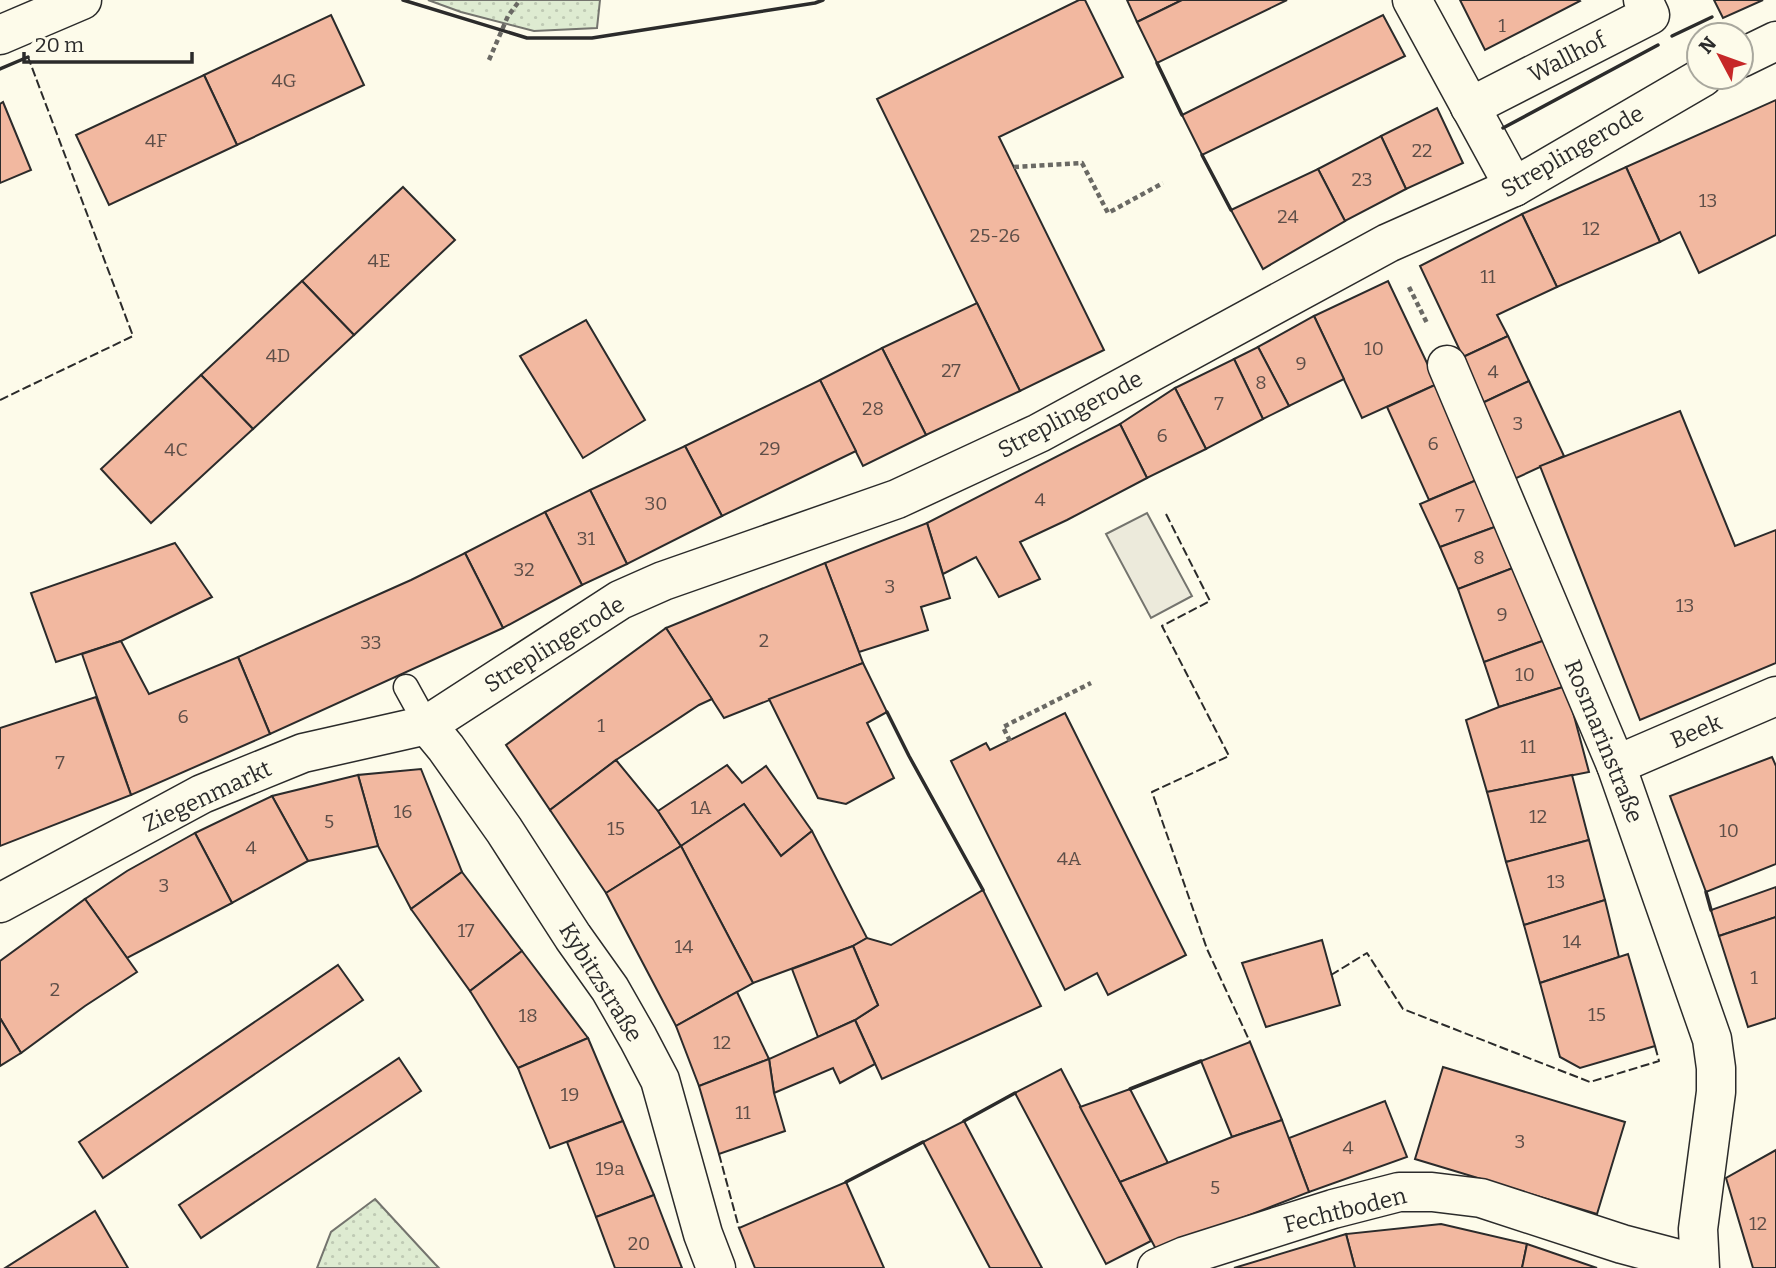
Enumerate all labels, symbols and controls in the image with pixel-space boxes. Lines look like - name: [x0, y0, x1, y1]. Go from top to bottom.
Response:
- house number: 1: [1498, 14, 1506, 37]
- scale bar: [24, 21, 192, 65]
- north arrow: [1685, 21, 1755, 91]
- street label: Wallhof: [1524, 25, 1612, 88]
- text: 20 m: [35, 32, 84, 58]
- text: N: [1694, 32, 1721, 58]
- house number: 4G: [271, 69, 297, 92]
- street label: Streplingerode: [1496, 99, 1648, 203]
- house number: 4F: [145, 129, 167, 152]
- house number: 22: [1412, 139, 1432, 162]
- house number: 23: [1351, 168, 1373, 191]
- house number: 13: [1699, 189, 1717, 212]
- house number: 24: [1277, 205, 1299, 228]
- house number: 12: [1582, 217, 1600, 240]
- house number: 25-26: [970, 224, 1020, 247]
- house number: 4E: [368, 249, 390, 272]
- house number: 11: [1480, 265, 1496, 288]
- house number: 10: [1364, 337, 1384, 360]
- house number: 4D: [266, 344, 290, 367]
- house number: 9: [1295, 352, 1307, 375]
- house number: 27: [941, 359, 961, 382]
- house number: 4: [1487, 360, 1499, 383]
- street label: Streplingerode: [993, 364, 1147, 464]
- house number: 8: [1255, 371, 1267, 394]
- house number: 7: [1214, 392, 1224, 415]
- house number: 28: [862, 397, 884, 420]
- house number: 3: [1513, 412, 1523, 435]
- house number: 6: [1156, 424, 1168, 447]
- house number: 6: [1427, 432, 1439, 455]
- house number: 29: [759, 437, 781, 460]
- house number: 4C: [164, 438, 188, 461]
- house number: 4: [1034, 488, 1046, 511]
- house number: 30: [644, 492, 668, 515]
- house number: 7: [1455, 504, 1465, 527]
- house number: 31: [577, 527, 596, 550]
- house number: 8: [1473, 546, 1485, 569]
- house number: 32: [513, 558, 535, 581]
- house number: 3: [885, 575, 895, 598]
- street label: Streplingerode: [479, 590, 629, 698]
- house number: 13: [1676, 594, 1694, 617]
- house number: 9: [1496, 603, 1508, 626]
- house number: 2: [759, 629, 769, 652]
- house number: 33: [360, 631, 382, 654]
- street label: Rosmarinstraße: [1559, 655, 1649, 827]
- house number: 10: [1515, 663, 1535, 686]
- house number: 6: [177, 705, 189, 728]
- street label: Beek: [1666, 708, 1726, 754]
- house number: 1: [597, 714, 605, 737]
- house number: 11: [1520, 735, 1536, 758]
- house number: 7: [55, 751, 65, 774]
- street label: Ziegenmarkt: [138, 754, 276, 838]
- house number: 1A: [690, 796, 712, 819]
- house number: 16: [394, 800, 412, 823]
- house number: 12: [1529, 805, 1547, 828]
- house number: 5: [324, 810, 334, 833]
- house number: 15: [607, 817, 625, 840]
- house number: 10: [1719, 819, 1739, 842]
- house number: 4: [245, 836, 257, 859]
- house number: 4A: [1057, 847, 1082, 870]
- house number: 13: [1547, 870, 1565, 893]
- house number: 3: [159, 874, 169, 897]
- street label: Kybitzstraße: [553, 917, 649, 1047]
- house number: 17: [457, 919, 475, 942]
- house number: 14: [1563, 930, 1581, 953]
- house number: 14: [675, 935, 693, 958]
- house number: 1: [1750, 966, 1758, 989]
- house number: 2: [50, 978, 60, 1001]
- house number: 15: [1588, 1003, 1606, 1026]
- house number: 18: [518, 1004, 538, 1027]
- house number: 12: [713, 1031, 731, 1054]
- house number: 19: [561, 1083, 579, 1106]
- house number: 11: [735, 1101, 751, 1124]
- house number: 3: [1515, 1130, 1525, 1153]
- house number: 4: [1342, 1136, 1354, 1159]
- house number: 19a: [595, 1157, 625, 1180]
- house number: 5: [1210, 1176, 1220, 1199]
- street label: Fechtboden: [1281, 1181, 1410, 1239]
- house number: 12: [1749, 1212, 1767, 1235]
- house number: 20: [628, 1232, 650, 1255]

